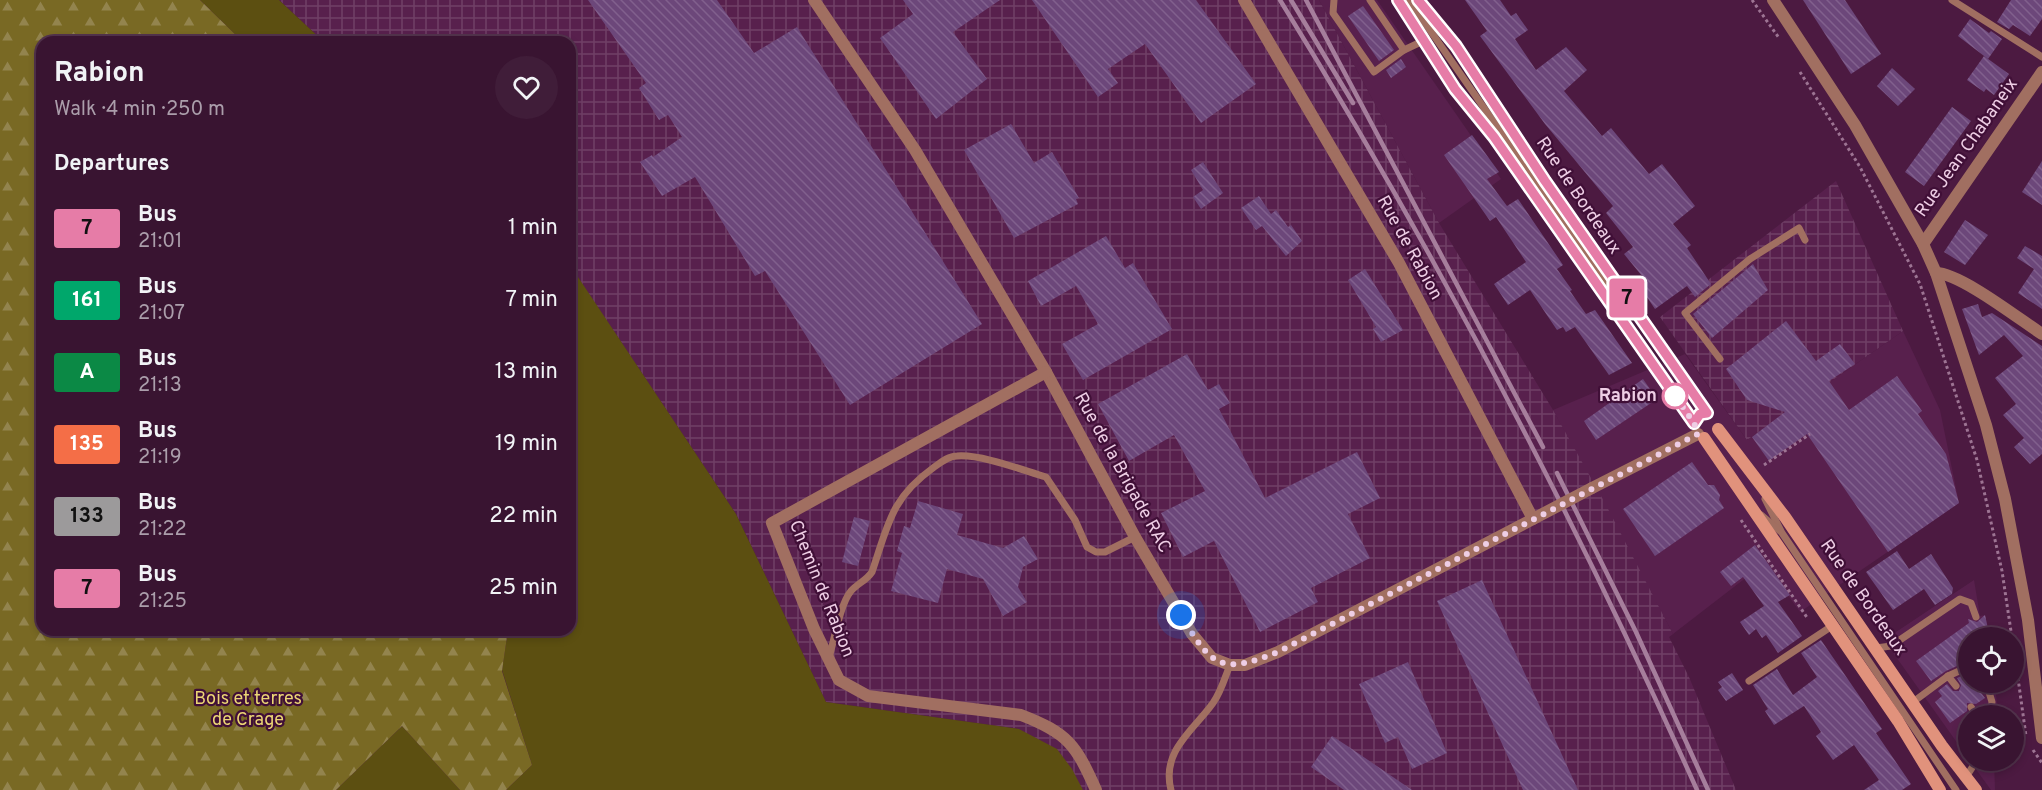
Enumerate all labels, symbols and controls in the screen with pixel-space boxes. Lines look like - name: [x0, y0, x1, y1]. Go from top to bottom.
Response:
- text: Rabion: [54, 56, 144, 92]
- button: heart: [495, 56, 558, 119]
- street label: Rue Jean Chabaneix: [1910, 74, 2024, 222]
- text: Walk · 4 min · 250 m: [54, 97, 225, 123]
- street label: Rue de Bordeaux: [1530, 133, 1626, 259]
- text: Departures: [54, 151, 170, 178]
- street label: Rue de Rabion: [1371, 192, 1447, 304]
- text: Bus: [138, 202, 177, 229]
- text: 7: [81, 215, 93, 242]
- text: 1 min: [508, 215, 558, 242]
- text: 21:01: [138, 229, 183, 255]
- text: Bus: [138, 274, 177, 301]
- line badge: 7: [1608, 278, 1646, 318]
- text: 7: [1621, 285, 1633, 312]
- text: 161: [72, 287, 102, 314]
- text: 7 min: [506, 287, 558, 314]
- text: 21:07: [138, 301, 185, 327]
- text: Bus: [138, 346, 177, 373]
- text: A: [79, 359, 95, 386]
- text: 13 min: [495, 359, 558, 386]
- text: 21:13: [138, 373, 182, 399]
- marker: Rabion: [1662, 383, 1688, 409]
- place label: Rabion: [1599, 385, 1657, 408]
- street label: Rue de la Brigade RAC: [1068, 389, 1176, 557]
- text: Bus: [138, 418, 177, 445]
- text: 135: [70, 431, 104, 458]
- text: 19 min: [495, 431, 558, 458]
- text: 21:19: [138, 445, 182, 471]
- text: Bus: [138, 490, 177, 517]
- text: 133: [70, 503, 104, 530]
- text: 22 min: [489, 503, 558, 530]
- text: 21:22: [138, 517, 187, 543]
- street label: Chemin de Rabion: [783, 517, 859, 661]
- street label: Rue de Bordeaux: [1814, 535, 1912, 661]
- text: Bus: [138, 562, 177, 589]
- text: 7: [81, 575, 93, 602]
- text: 25 min: [489, 575, 558, 602]
- text: 21:25: [138, 589, 187, 615]
- your location: [1166, 600, 1196, 630]
- map controls: [1958, 627, 2024, 771]
- button: locate: [1958, 627, 2024, 693]
- park label: Bois et terres de Crage: [194, 688, 302, 732]
- button: layers: [1958, 705, 2024, 771]

